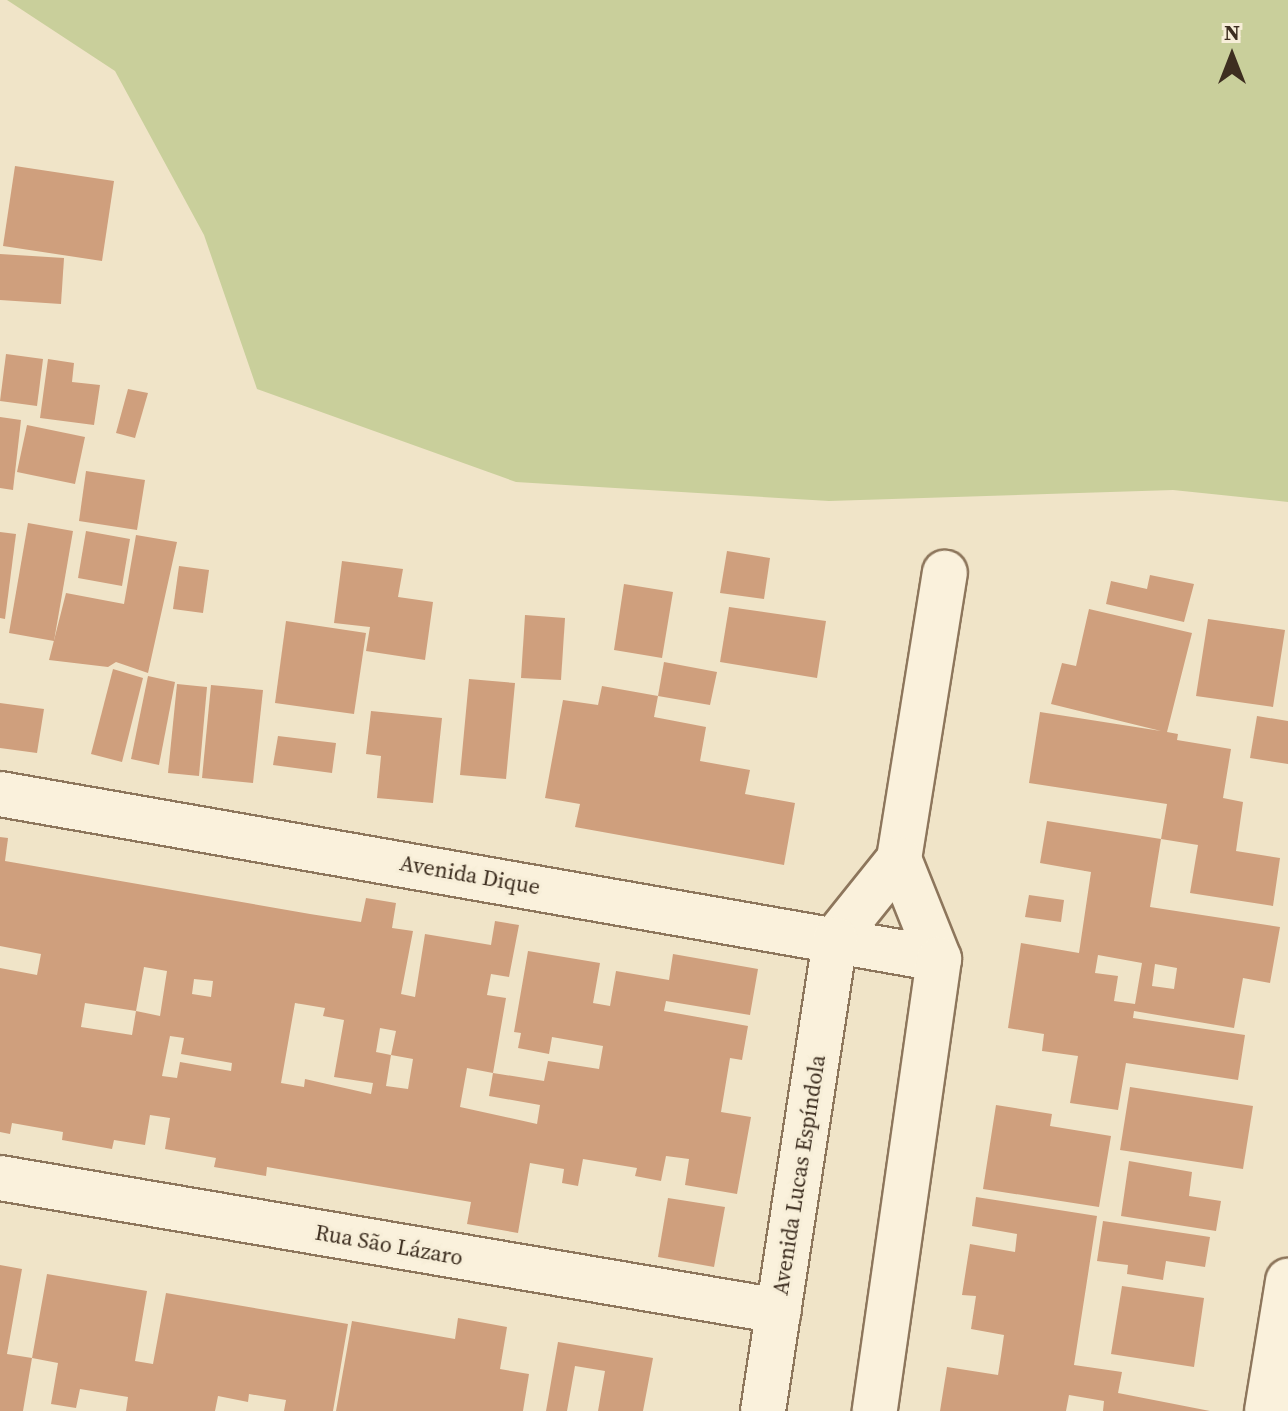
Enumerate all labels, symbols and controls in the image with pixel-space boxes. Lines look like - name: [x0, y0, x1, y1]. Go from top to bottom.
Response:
- north arrow: [1192, 16, 1272, 96]
- text: N: [1224, 17, 1240, 47]
- street label: Avenida Dique: [398, 850, 542, 900]
- street label: Avenida Lucas Espíndola: [767, 1053, 831, 1297]
- street label: Rua São Lázaro: [313, 1219, 465, 1271]

